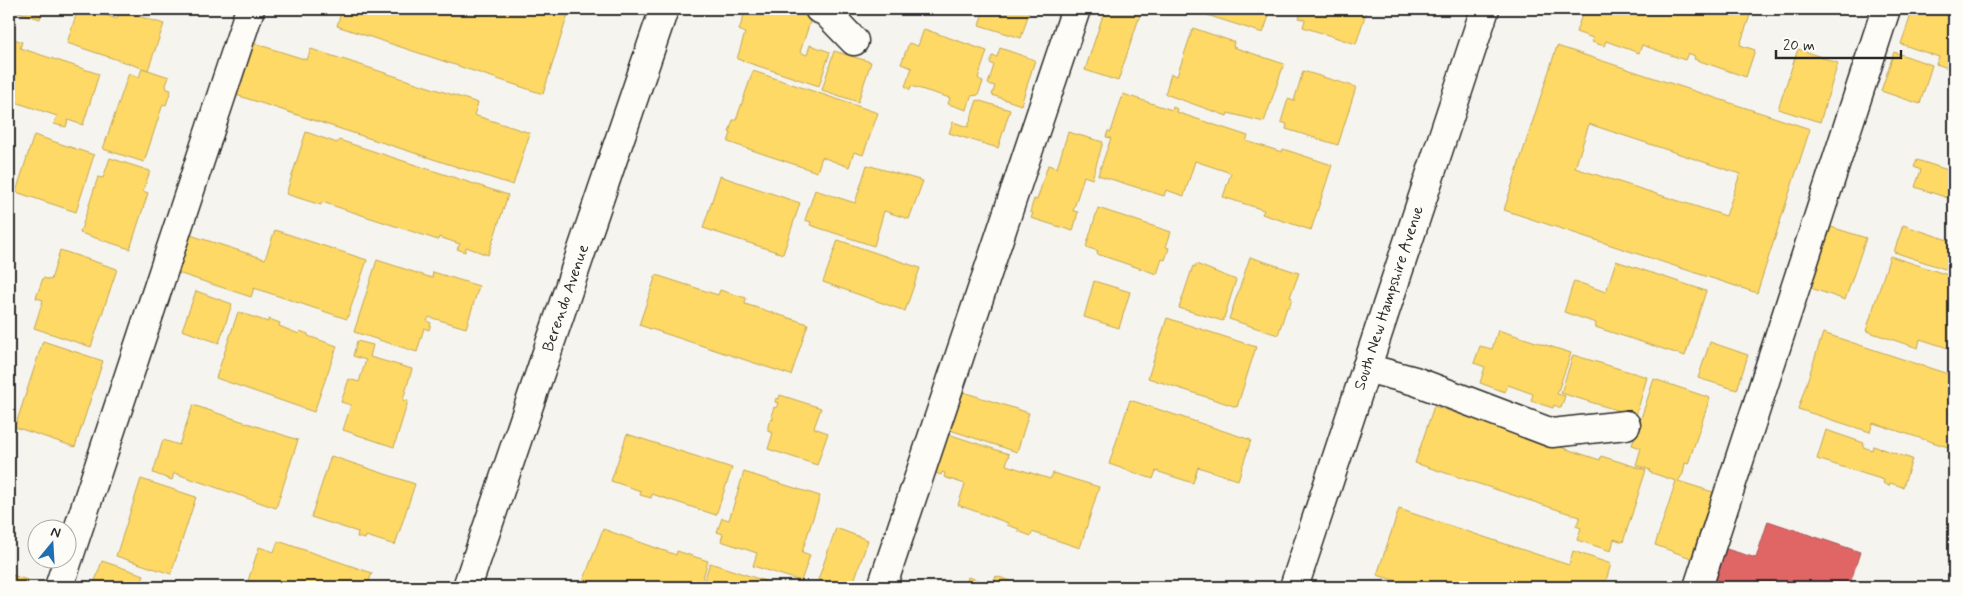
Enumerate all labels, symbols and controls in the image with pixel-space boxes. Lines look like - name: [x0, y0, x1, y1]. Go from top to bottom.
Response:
- scale bar: [1776, 28, 1900, 60]
- text: 20 m: [1783, 36, 1815, 56]
- street label: South New Hampshire Avenue: [1349, 203, 1429, 393]
- street label: Berendo Avenue: [538, 241, 594, 355]
- north arrow: [28, 518, 78, 568]
- text: N: [48, 523, 63, 543]

